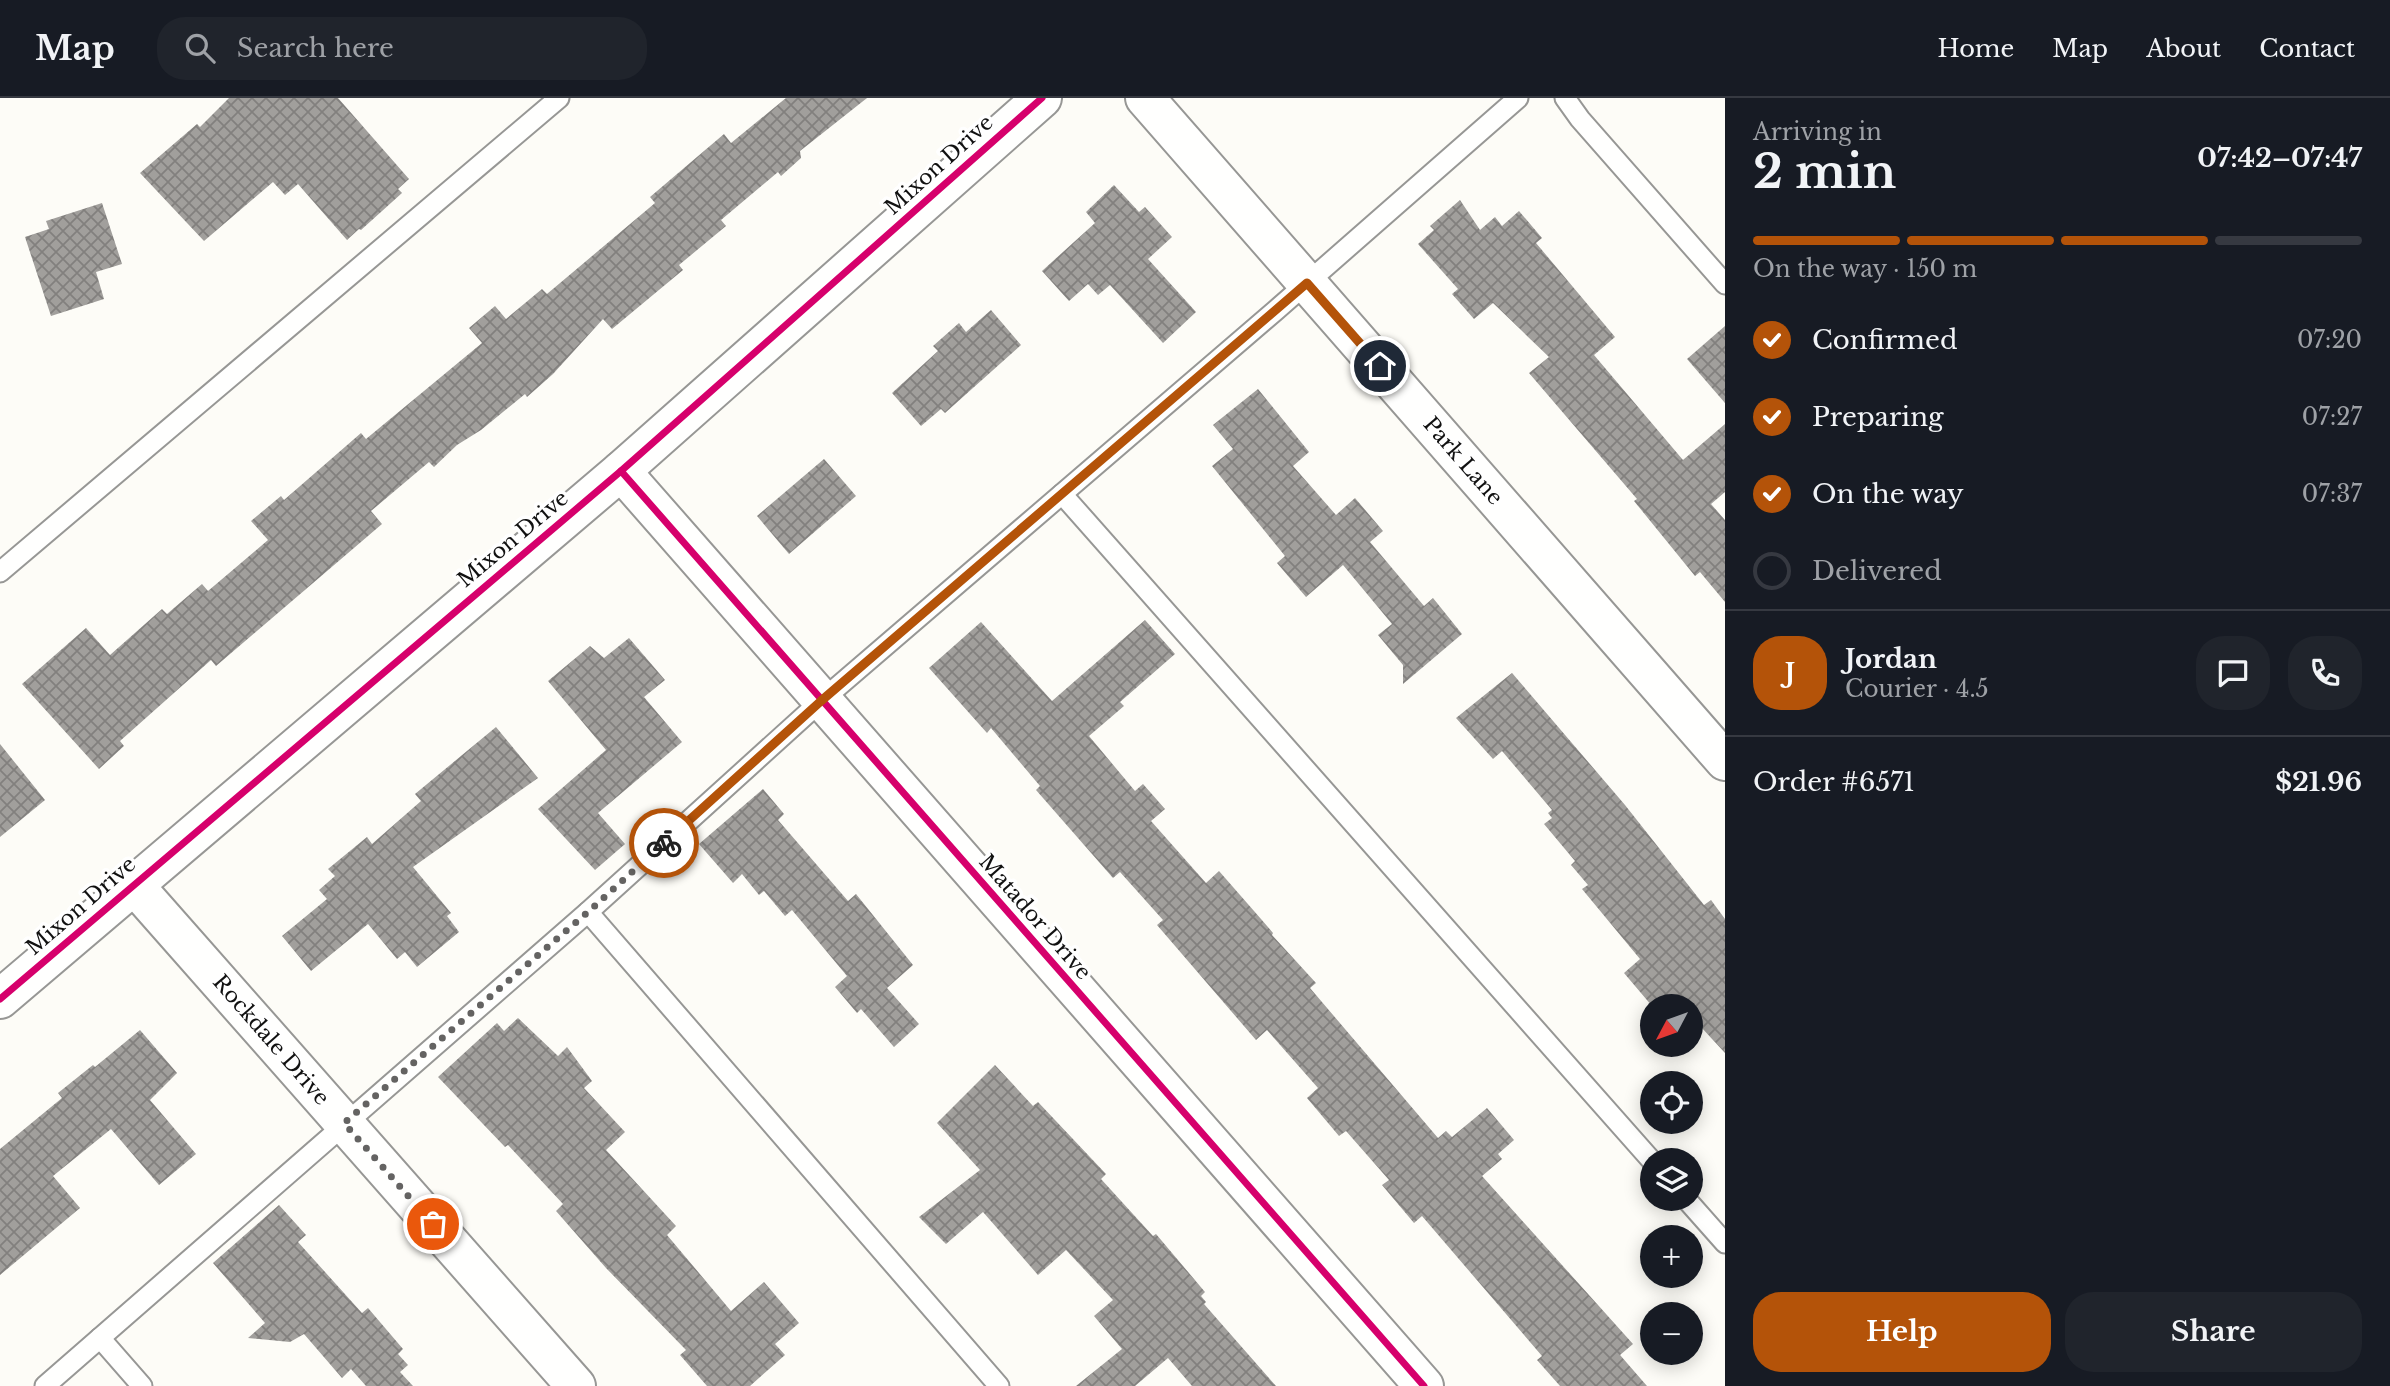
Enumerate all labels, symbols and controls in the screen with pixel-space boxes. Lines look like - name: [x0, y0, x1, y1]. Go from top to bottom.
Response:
- search box: [157, 17, 647, 80]
- text: Map: [35, 28, 115, 69]
- icon: search: [181, 29, 219, 67]
- text: Search here: [237, 32, 394, 64]
- text: Home: [1938, 34, 2014, 63]
- text: Map: [2052, 34, 2108, 63]
- text: About: [2146, 34, 2221, 63]
- text: Contact: [2259, 34, 2355, 63]
- street label: Mixon Drive: [880, 110, 998, 220]
- text: Arriving in: [1753, 118, 1882, 146]
- text: 07:42–07:47: [2197, 142, 2362, 174]
- text: 2 min: [1753, 143, 1896, 200]
- text: On the way · 150 m: [1753, 255, 1977, 283]
- icon: check: [1753, 321, 1791, 359]
- text: Confirmed: [1812, 324, 1957, 356]
- text: 07:20: [2297, 326, 2362, 354]
- pin: [1350, 336, 1410, 396]
- icon: home: [1361, 347, 1399, 385]
- icon: check: [1753, 398, 1791, 436]
- text: Preparing: [1812, 401, 1944, 433]
- text: 07:27: [2302, 403, 2362, 431]
- street label: Park Lane: [1418, 412, 1508, 510]
- icon: check: [1753, 475, 1791, 513]
- text: On the way: [1812, 478, 1964, 510]
- text: 07:37: [2302, 480, 2362, 508]
- street label: Mixon Drive: [452, 485, 574, 593]
- text: Delivered: [1812, 555, 1942, 587]
- button: chat: [2196, 636, 2270, 710]
- button: phone: [2288, 636, 2362, 710]
- text: Jordan: [1845, 643, 1937, 675]
- text: J: [1785, 657, 1795, 689]
- text: Courier · 4.5: [1845, 675, 1989, 703]
- text: Order #6571: [1753, 766, 1915, 798]
- text: $21.96: [2275, 766, 2362, 798]
- courier: [629, 808, 699, 878]
- icon: bike: [645, 824, 683, 862]
- street label: Matador Drive: [974, 849, 1096, 985]
- street label: Mixon Drive: [21, 851, 141, 961]
- street label: Rockdale Drive: [207, 969, 335, 1111]
- north arrow: [1640, 994, 1703, 1057]
- map controls: [1640, 994, 1703, 1365]
- button: locate: [1640, 1071, 1703, 1134]
- button: layers: [1640, 1148, 1703, 1211]
- pin: [403, 1194, 463, 1254]
- icon: bag: [414, 1205, 452, 1243]
- button: +: [1640, 1225, 1703, 1288]
- button: Help: [1753, 1292, 2051, 1372]
- button: Share: [2065, 1292, 2362, 1372]
- button: −: [1640, 1302, 1703, 1365]

